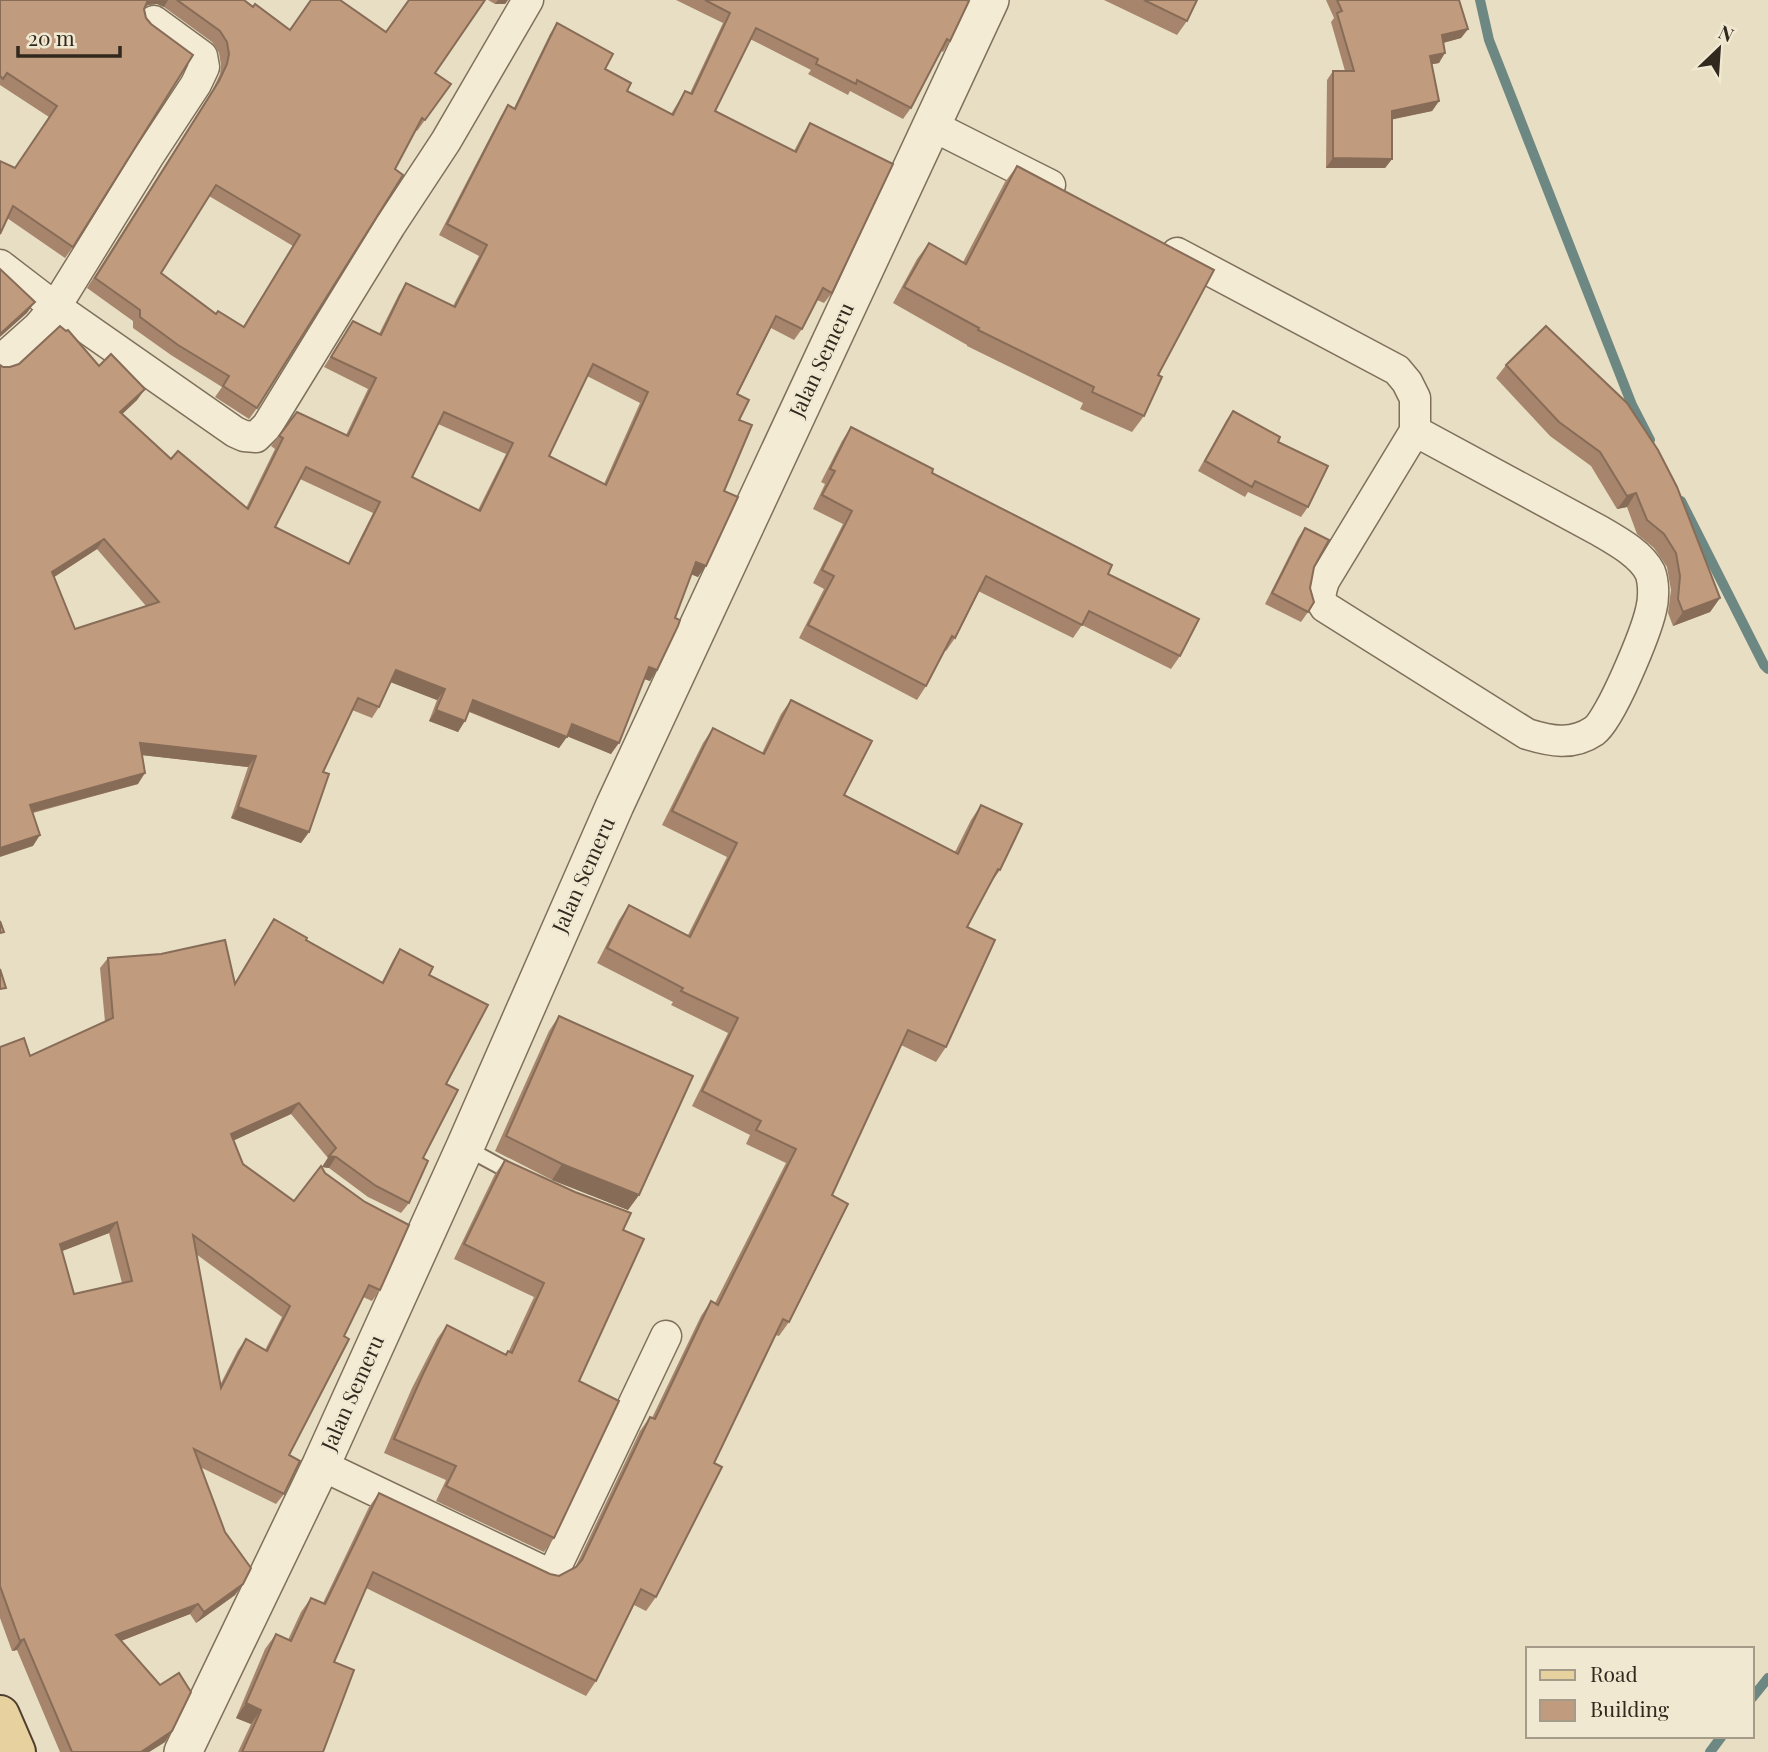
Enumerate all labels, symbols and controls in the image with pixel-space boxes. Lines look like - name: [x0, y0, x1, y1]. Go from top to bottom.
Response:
- scale bar: [18, 14, 119, 58]
- north arrow: [1684, 14, 1754, 84]
- text: N: [1715, 18, 1739, 47]
- text: 20 m: [28, 23, 75, 51]
- street label: Jalan Semeru: [781, 297, 859, 422]
- street label: Jalan Semeru: [544, 812, 620, 937]
- street label: Jalan Semeru: [313, 1330, 389, 1455]
- legend: [1526, 1647, 1754, 1738]
- text: Road: [1590, 1659, 1638, 1687]
- text: Building: [1590, 1694, 1669, 1722]

